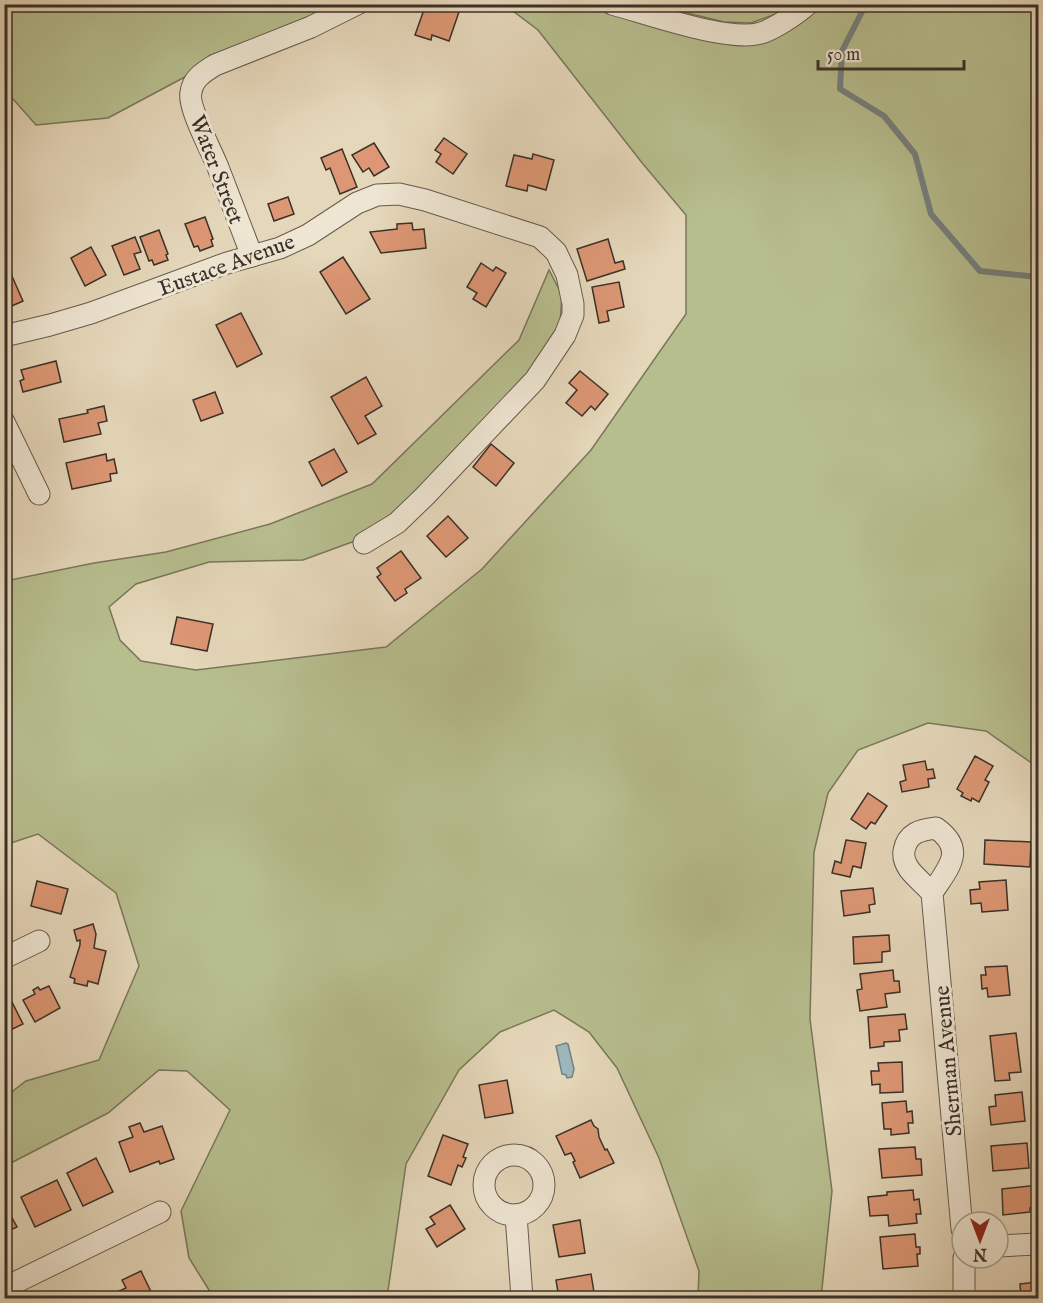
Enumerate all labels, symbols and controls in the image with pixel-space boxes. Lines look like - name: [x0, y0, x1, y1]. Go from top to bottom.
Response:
- scale bar: [818, 33, 964, 71]
- text: 50 m: [827, 44, 860, 67]
- street label: Water Street: [183, 111, 250, 229]
- street label: Eustace Avenue: [155, 228, 299, 303]
- street label: Sherman Avenue: [928, 984, 970, 1137]
- north arrow: [950, 1210, 1010, 1270]
- text: N: [973, 1243, 988, 1263]

